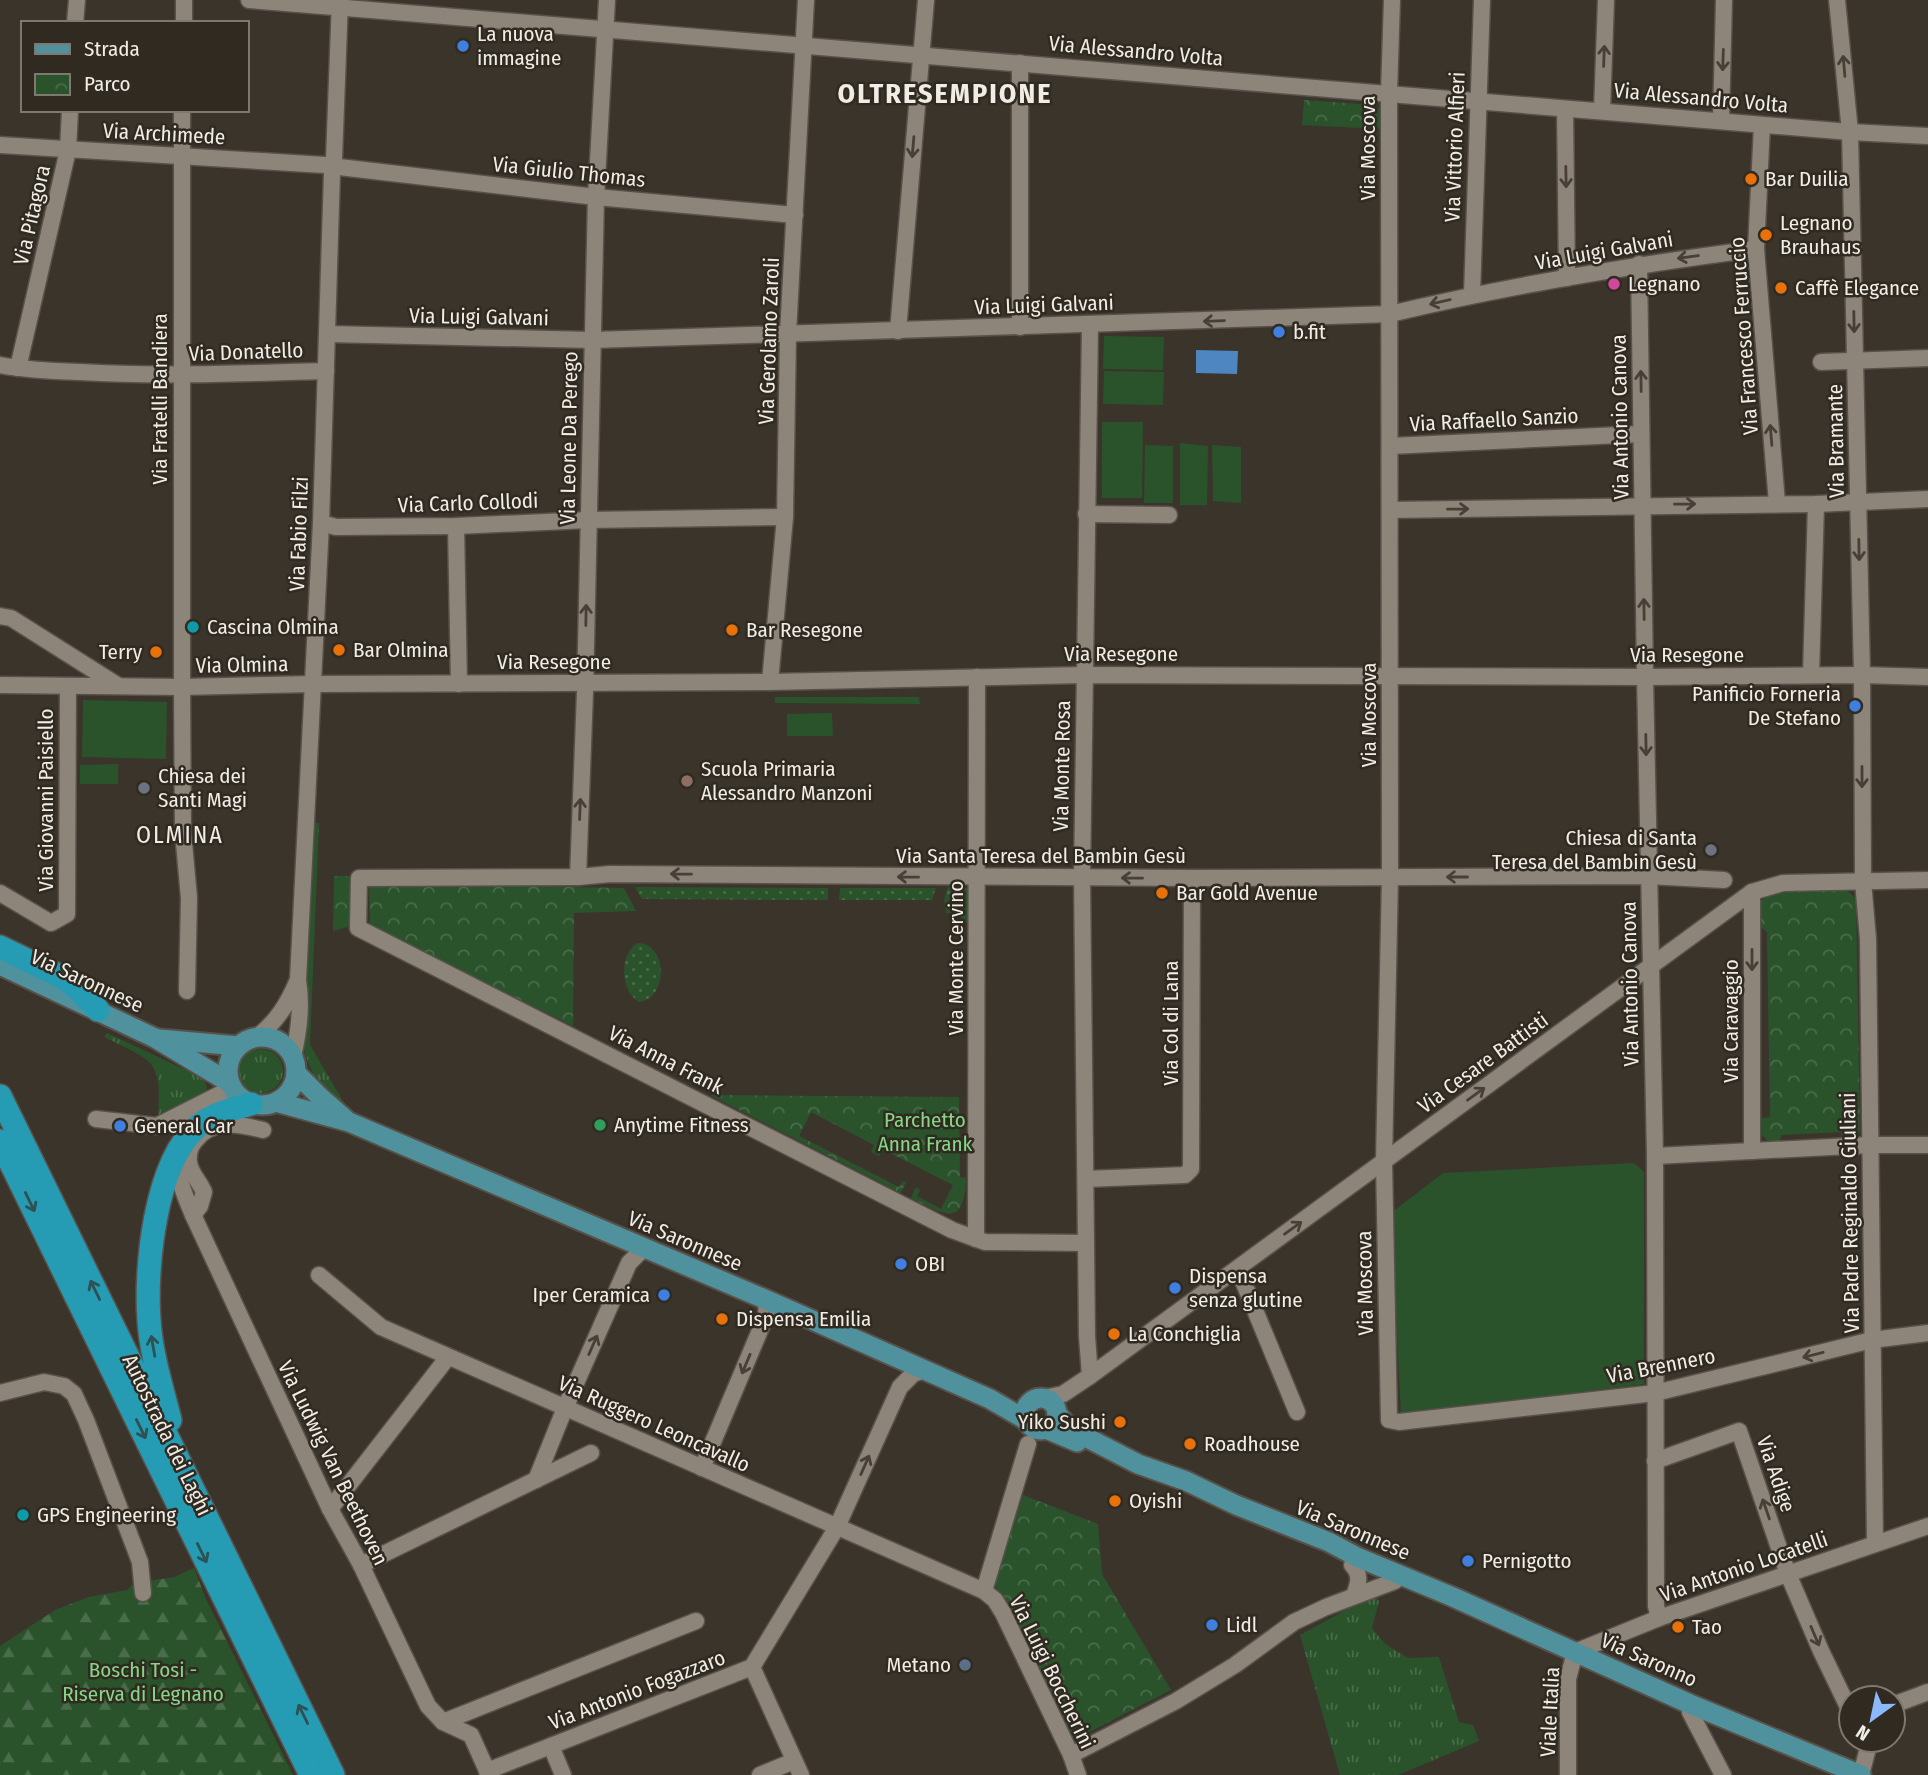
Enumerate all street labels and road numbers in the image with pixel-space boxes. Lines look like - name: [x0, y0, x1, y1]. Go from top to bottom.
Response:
- street label: Via Alessandro Volta: [1048, 30, 1224, 72]
- street label: Via Vittorio Alfieri: [1439, 71, 1471, 223]
- street label: Via Alessandro Volta: [1613, 77, 1789, 119]
- street label: Via Moscova: [1355, 95, 1381, 201]
- street label: Via Archimede: [102, 118, 226, 150]
- street label: Via Giulio Thomas: [491, 151, 647, 193]
- street label: Via Pitagora: [8, 162, 56, 268]
- street label: Via Luigi Galvani: [1533, 226, 1675, 276]
- street label: Via Francesco Ferruccio: [1724, 236, 1764, 436]
- street label: Via Gerolamo Zaroli: [753, 257, 785, 425]
- street label: Via Luigi Galvani: [974, 290, 1114, 320]
- street label: Via Luigi Galvani: [409, 303, 549, 331]
- street label: Via Fratelli Bandiera: [147, 313, 173, 485]
- street label: Via Antonio Canova: [1606, 334, 1634, 500]
- street label: Via Donatello: [188, 337, 304, 367]
- street label: Via Leone Da Perego: [554, 351, 584, 525]
- street label: Via Bramante: [1822, 384, 1850, 498]
- street label: Via Raffaello Sanzio: [1409, 403, 1579, 437]
- street label: Via Fabio Filzi: [284, 476, 314, 592]
- street label: Via Carlo Collodi: [397, 488, 539, 518]
- street label: Via Resegone: [1064, 641, 1178, 667]
- street label: Via Resegone: [1630, 642, 1744, 668]
- street label: Via Resegone: [497, 649, 611, 675]
- street label: Via Olmina: [195, 651, 289, 679]
- street label: Via Moscova: [1356, 662, 1382, 768]
- street label: Via Monte Rosa: [1048, 700, 1076, 832]
- street label: Via Giovanni Paisiello: [33, 708, 59, 892]
- street label: Via Santa Teresa del Bambin Gesù: [896, 843, 1186, 869]
- street label: Via Monte Cervino: [943, 881, 969, 1035]
- street label: Via Antonio Canova: [1616, 901, 1644, 1067]
- street label: Via Saronnese: [26, 944, 148, 1018]
- street label: Via Caravaggio: [1718, 959, 1744, 1083]
- street label: Via Col di Lana: [1158, 960, 1184, 1086]
- street label: Via Cesare Battisti: [1413, 1007, 1553, 1119]
- street label: Via Anna Frank: [604, 1020, 728, 1100]
- street label: Via Padre Reginaldo Giuliani: [1835, 1092, 1865, 1334]
- street label: Via Saronnese: [624, 1205, 746, 1277]
- street label: Via Moscova: [1351, 1230, 1379, 1336]
- street label: Via Brennero: [1604, 1343, 1718, 1389]
- street label: Autostrada dei Laghi: [117, 1350, 217, 1520]
- street label: Via Ludwig Van Beethoven: [272, 1357, 394, 1569]
- street label: Via Ruggero Leoncavallo: [554, 1370, 754, 1478]
- street label: Via Adige: [1751, 1433, 1801, 1515]
- street label: Via Saronnese: [1292, 1494, 1414, 1566]
- street label: Via Antonio Locatelli: [1657, 1526, 1831, 1608]
- street label: Via Luigi Boccherini: [1004, 1591, 1100, 1753]
- street label: Via Saronno: [1597, 1627, 1701, 1693]
- street label: Via Antonio Fogazzaro: [545, 1644, 729, 1736]
- street label: Viale Italia: [1535, 1666, 1565, 1758]

